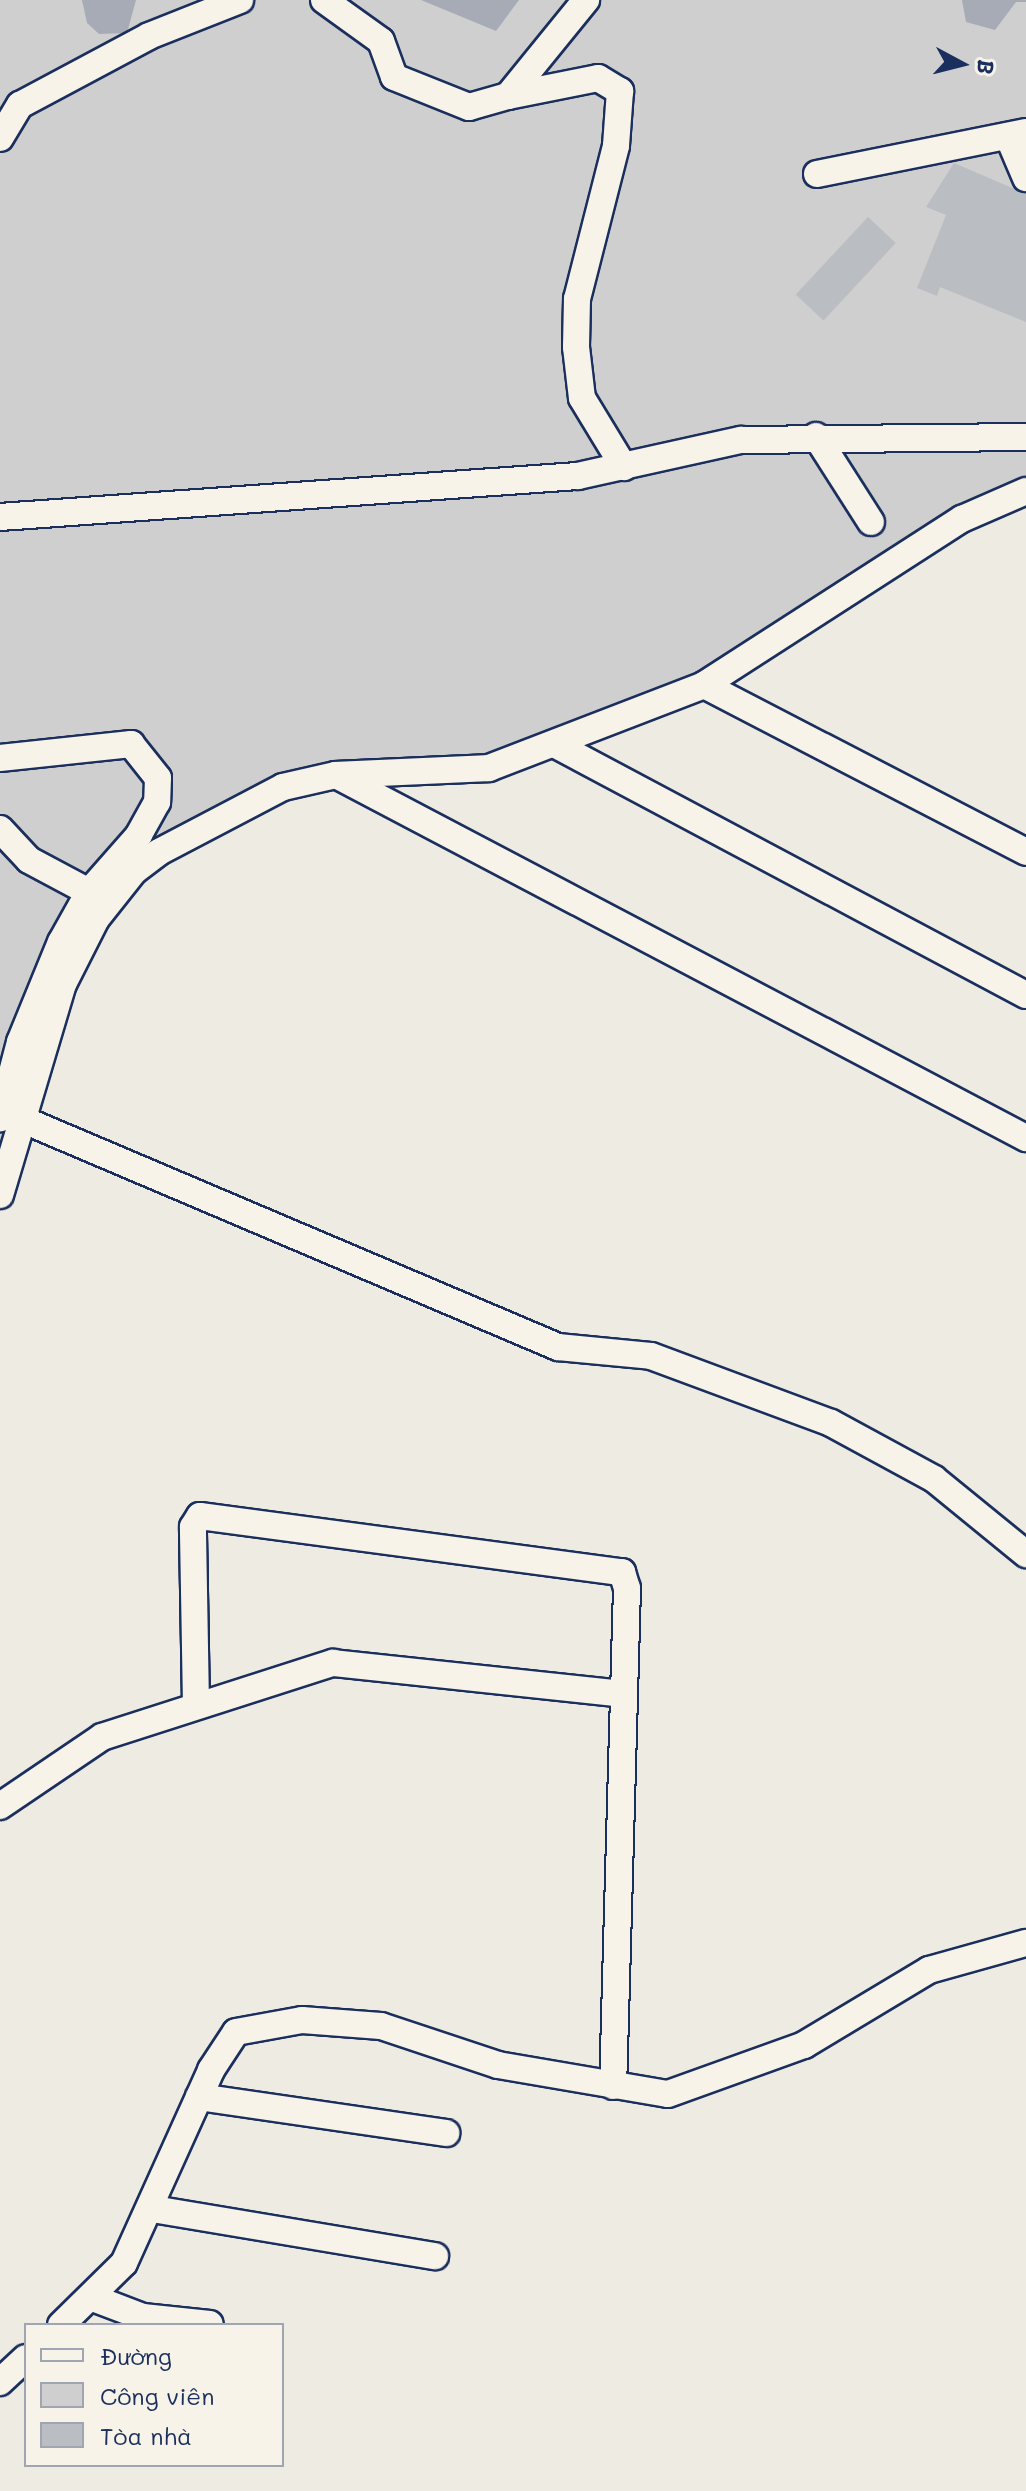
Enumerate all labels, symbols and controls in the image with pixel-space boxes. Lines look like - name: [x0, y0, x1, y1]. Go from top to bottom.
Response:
- north arrow: [922, 24, 1002, 104]
- text: B: [971, 58, 1002, 76]
- legend: [24, 2323, 284, 2467]
- text: Đường: [100, 2340, 172, 2371]
- text: Công viên: [100, 2380, 214, 2411]
- text: Tòa nhà: [100, 2420, 192, 2451]

